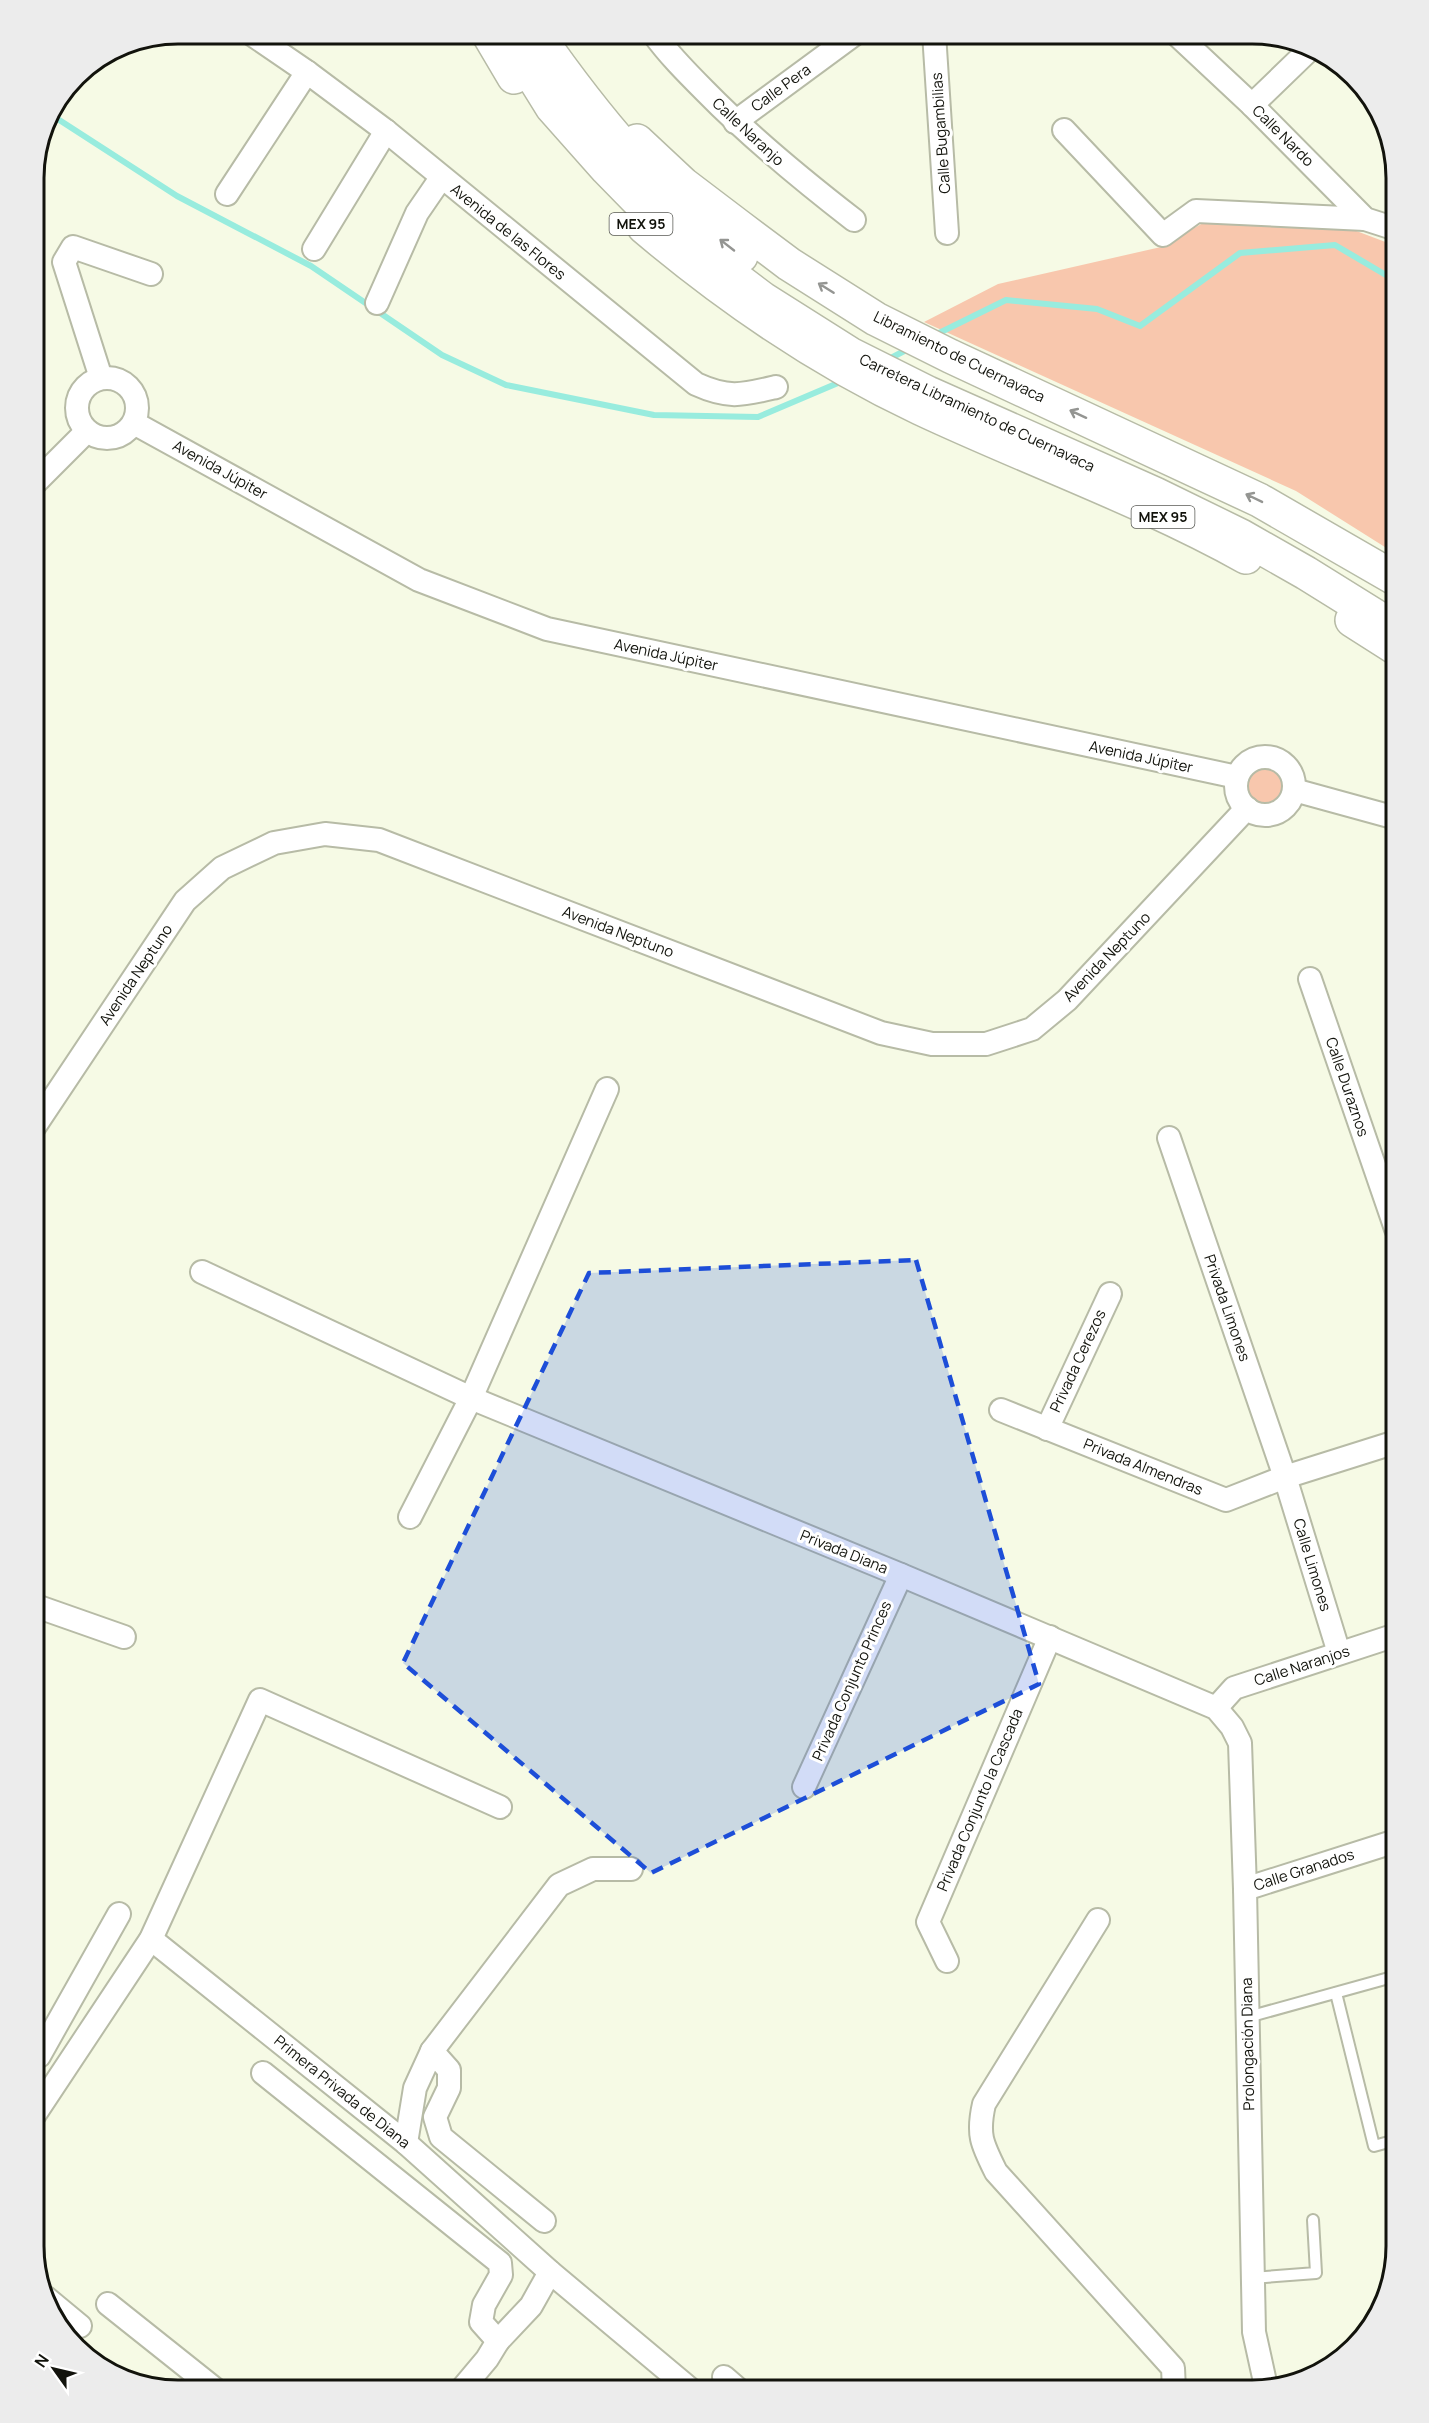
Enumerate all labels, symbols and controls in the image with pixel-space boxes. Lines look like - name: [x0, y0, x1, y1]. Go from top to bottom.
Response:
- street label: Calle Pera: [747, 59, 815, 116]
- street label: Calle Bugambilias: [926, 72, 955, 194]
- street label: Calle Naranjo: [708, 93, 789, 171]
- street label: Calle Nardo: [1248, 100, 1319, 171]
- street label: Avenida de las Flores: [446, 179, 570, 285]
- road number: MEX 95: [610, 213, 672, 235]
- one-way arrow: [719, 239, 735, 252]
- one-way arrow: [818, 281, 835, 294]
- street label: Libramiento de Cuernavaca: [870, 306, 1048, 407]
- street label: Carretera Libramiento de Cuernavaca: [856, 349, 1098, 477]
- one-way arrow: [1069, 408, 1087, 420]
- street label: Avenida Júpiter: [169, 435, 272, 505]
- one-way arrow: [1246, 491, 1264, 503]
- road number: MEX 95: [1132, 506, 1194, 528]
- street label: Avenida Júpiter: [612, 633, 720, 676]
- street label: Avenida Júpiter: [1087, 735, 1195, 778]
- street label: Avenida Neptuno: [559, 901, 677, 962]
- street label: Avenida Neptuno: [1058, 907, 1155, 1006]
- street label: Avenida Neptuno: [94, 920, 177, 1029]
- street label: Calle Duraznos: [1321, 1034, 1374, 1139]
- street label: Privada Limones: [1199, 1252, 1256, 1364]
- street label: Privada Cerezos: [1045, 1306, 1111, 1416]
- street label: Privada Almendras: [1080, 1433, 1206, 1500]
- street label: Calle Limones: [1288, 1516, 1337, 1614]
- street label: Privada Diana: [797, 1524, 891, 1579]
- street label: Privada Conjunto Princes: [807, 1597, 896, 1764]
- street label: Calle Naranjos: [1251, 1640, 1352, 1691]
- street label: Privada Conjunto la Cascada: [931, 1705, 1028, 1895]
- street label: Calle Granados: [1251, 1843, 1357, 1896]
- street label: Prolongación Diana: [1236, 1977, 1259, 2111]
- street label: Primera Privada de Diana: [270, 2030, 415, 2153]
- north arrow: [24, 2339, 84, 2399]
- text: N: [29, 2350, 54, 2372]

